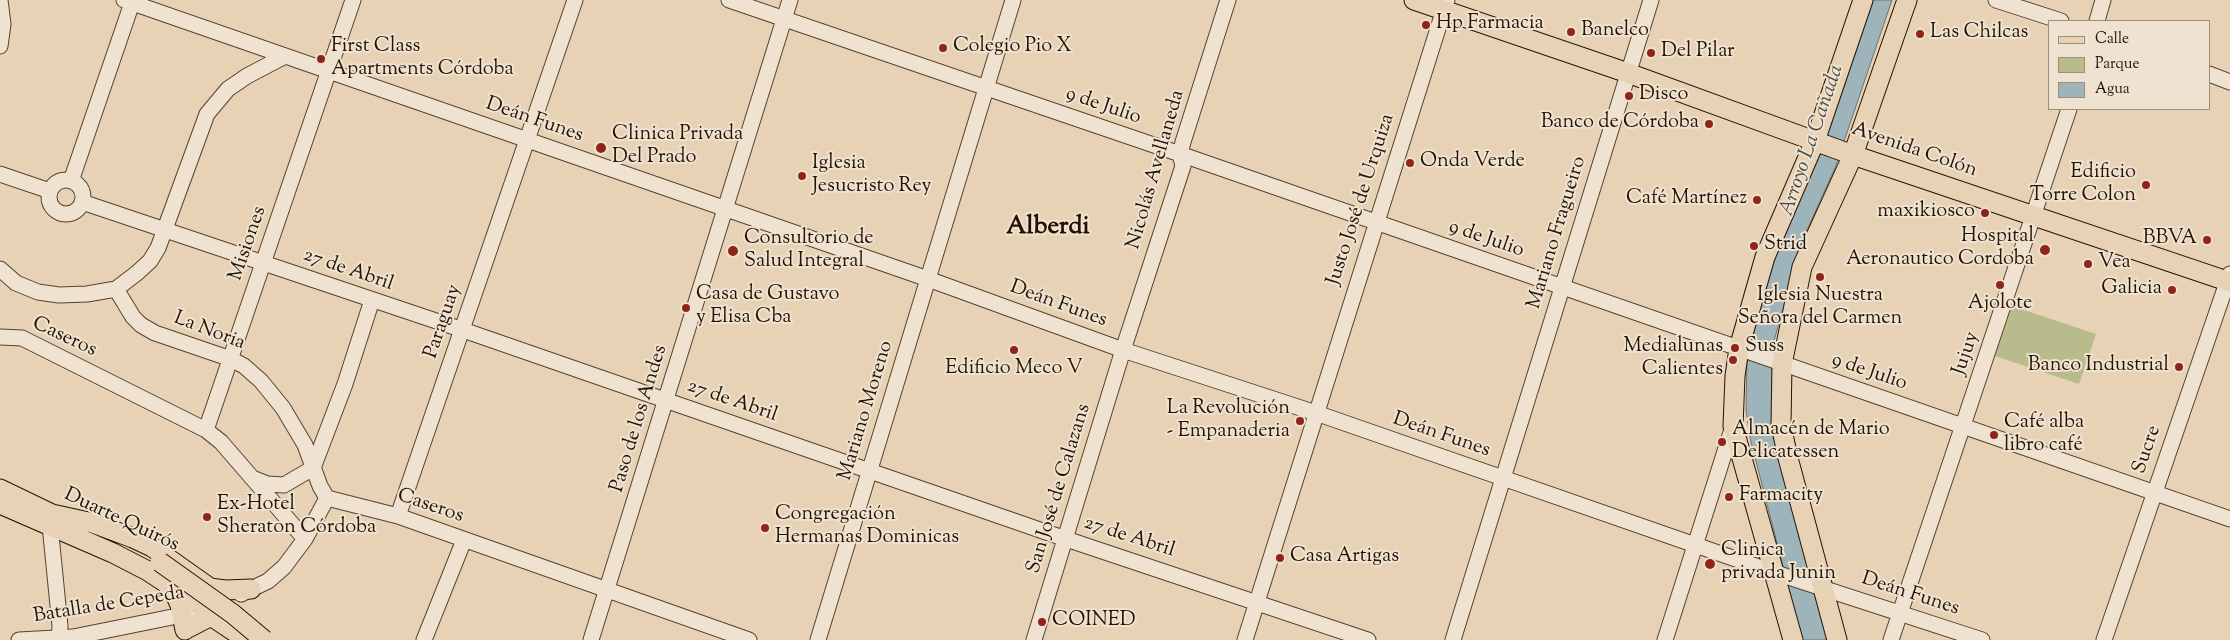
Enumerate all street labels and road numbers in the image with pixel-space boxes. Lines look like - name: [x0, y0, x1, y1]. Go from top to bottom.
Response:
- street label: 9 de Julio: [1062, 83, 1144, 131]
- street label: Nicolás Avellaneda: [1123, 88, 1191, 252]
- street label: Deán Funes: [482, 93, 586, 149]
- street label: Justo José de Urquiza: [1323, 111, 1401, 289]
- street label: Avenida Colón: [1848, 118, 1980, 184]
- street label: Mariano Fragueiro: [1523, 154, 1593, 312]
- street label: Misiones: [225, 204, 273, 284]
- street label: 9 de Julio: [1445, 216, 1527, 264]
- street label: 27 de Abril: [300, 244, 396, 298]
- street label: Deán Funes: [1006, 276, 1110, 334]
- street label: Paraguay: [420, 282, 468, 362]
- street label: La Noria: [170, 307, 248, 357]
- street label: Caseros: [28, 313, 100, 363]
- street label: Jujuy: [1948, 329, 1986, 379]
- street label: Mariano Moreno: [834, 338, 900, 484]
- street label: Paso de los Andes: [606, 343, 674, 495]
- street label: 9 de Julio: [1828, 349, 1910, 397]
- street label: 27 de Abril: [684, 375, 780, 429]
- street label: San José de Calazans: [1023, 401, 1097, 577]
- street label: Deán Funes: [1389, 408, 1493, 464]
- street label: Sucre: [2129, 423, 2167, 477]
- street label: Duarte Quirós: [60, 484, 182, 558]
- street label: Caseros: [394, 484, 466, 530]
- street label: 27 de Abril: [1081, 512, 1177, 564]
- street label: Deán Funes: [1858, 568, 1962, 622]
- street label: Batalla de Cepeda: [32, 582, 186, 630]

